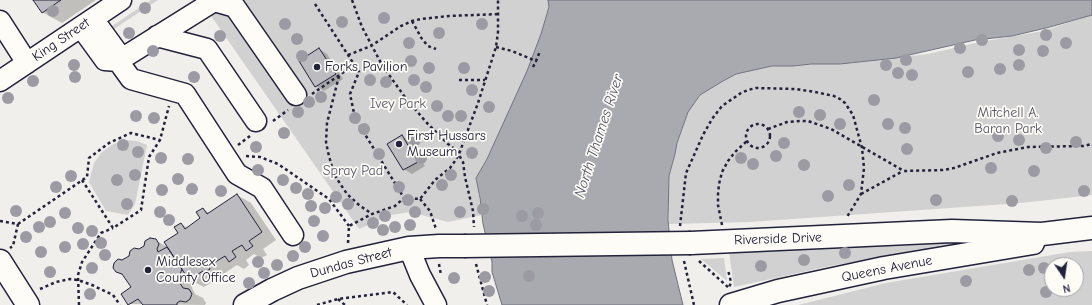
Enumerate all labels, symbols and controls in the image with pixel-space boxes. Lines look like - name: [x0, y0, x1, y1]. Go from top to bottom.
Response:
- street label: King Street: [29, 15, 93, 65]
- place label: Forks Pavilion: [325, 59, 407, 75]
- marker: Forks Pavilion: [312, 62, 322, 72]
- water label: North Thames River: [571, 72, 627, 200]
- park label: Ivey Park: [370, 96, 426, 112]
- park label: Mitchell A. Baran Park: [974, 105, 1042, 138]
- place label: First Hussars Museum: [407, 128, 486, 160]
- marker: First Hussars Museum: [394, 139, 404, 149]
- park label: Spray Pad: [323, 163, 383, 179]
- street label: Riverside Drive: [734, 229, 822, 249]
- street label: Dundas Street: [308, 244, 394, 282]
- street label: Queens Avenue: [840, 252, 934, 286]
- place label: Middlesex County Office: [156, 254, 236, 286]
- north arrow: [1044, 257, 1084, 297]
- marker: Middlesex County Office: [143, 265, 153, 275]
- text: N: [1062, 281, 1072, 295]

